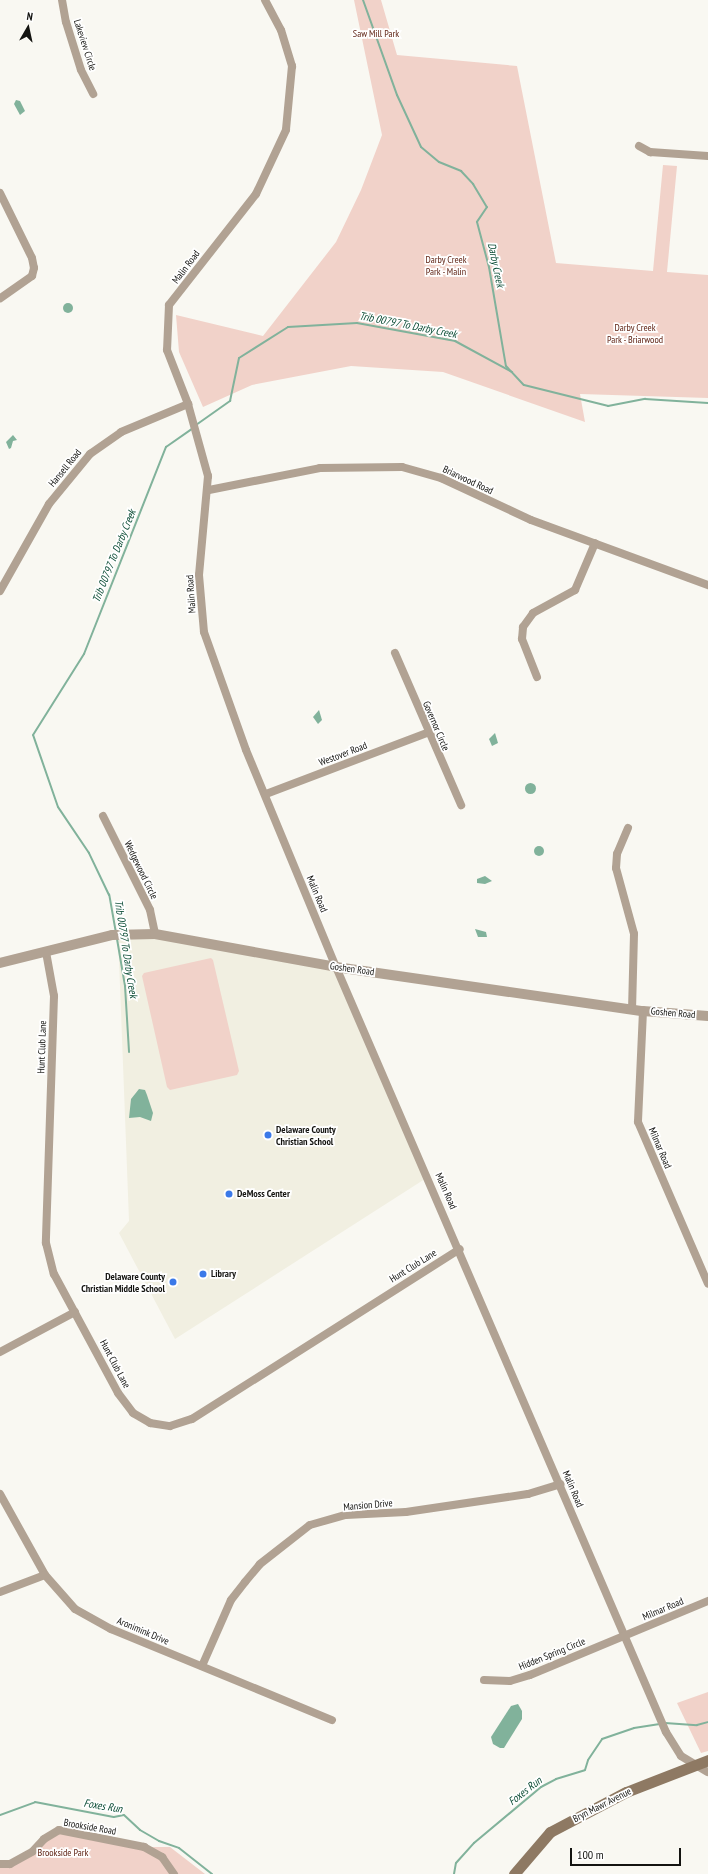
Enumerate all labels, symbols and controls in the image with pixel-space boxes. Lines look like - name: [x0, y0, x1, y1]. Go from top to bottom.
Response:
- north arrow: [8, 8, 48, 48]
- text: N: [26, 9, 34, 24]
- street label: Lakeview Circle: [71, 18, 99, 72]
- park label: Saw Mill Park: [353, 28, 399, 40]
- water label: Darby Creek: [485, 241, 507, 289]
- street label: Malin Road: [170, 248, 202, 286]
- park label: Darby Creek Park - Malin: [425, 253, 467, 276]
- water label: Trib 00797 To Darby Creek: [358, 309, 458, 341]
- park label: Darby Creek Park - Briarwood: [606, 321, 664, 344]
- street label: Hansell Road: [46, 447, 84, 489]
- street label: Briarwood Road: [441, 463, 495, 497]
- water label: Trib 00797 To Darby Creek: [89, 507, 139, 605]
- street label: Malin Road: [184, 574, 198, 614]
- street label: Governor Circle: [420, 699, 452, 753]
- street label: Westover Road: [317, 739, 369, 769]
- street label: Wedgewood Circle: [122, 839, 160, 901]
- street label: Malin Road: [304, 874, 330, 914]
- water label: Trib 00797 To Darby Creek: [112, 899, 140, 999]
- street label: Goshen Road: [329, 960, 375, 978]
- street label: Goshen Road: [650, 1005, 696, 1021]
- street label: Hunt Club Lane: [35, 1020, 49, 1074]
- place label: Delaware County Christian School: [276, 1123, 336, 1146]
- street label: Milmar Road: [646, 1126, 674, 1170]
- marker: Delaware County Christian School: [263, 1130, 273, 1140]
- street label: Malin Road: [433, 1171, 459, 1211]
- place label: DeMoss Center: [237, 1188, 290, 1200]
- marker: DeMoss Center: [224, 1189, 234, 1199]
- street label: Hunt Club Lane: [387, 1247, 439, 1285]
- place label: Library: [211, 1268, 236, 1280]
- marker: Library: [198, 1269, 208, 1279]
- place label: Delaware County Christian Middle School: [81, 1270, 165, 1294]
- marker: Delaware County Christian Middle School: [168, 1277, 178, 1287]
- street label: Hunt Club Lane: [97, 1338, 133, 1390]
- street label: Malin Road: [560, 1469, 586, 1509]
- street label: Mansion Drive: [343, 1497, 393, 1513]
- street label: Milmar Road: [641, 1595, 685, 1623]
- street label: Aronimink Drive: [115, 1615, 171, 1647]
- street label: Hidden Spring Circle: [517, 1635, 587, 1673]
- water label: Foxes Run: [506, 1774, 544, 1808]
- street label: Bryn Mawr Avenue: [571, 1785, 633, 1825]
- water label: Foxes Run: [83, 1796, 123, 1816]
- street label: Brookside Road: [63, 1816, 117, 1838]
- scale bar: [572, 1840, 683, 1866]
- park label: Brookside Park: [38, 1847, 88, 1859]
- text: 100 m: [577, 1847, 604, 1862]

